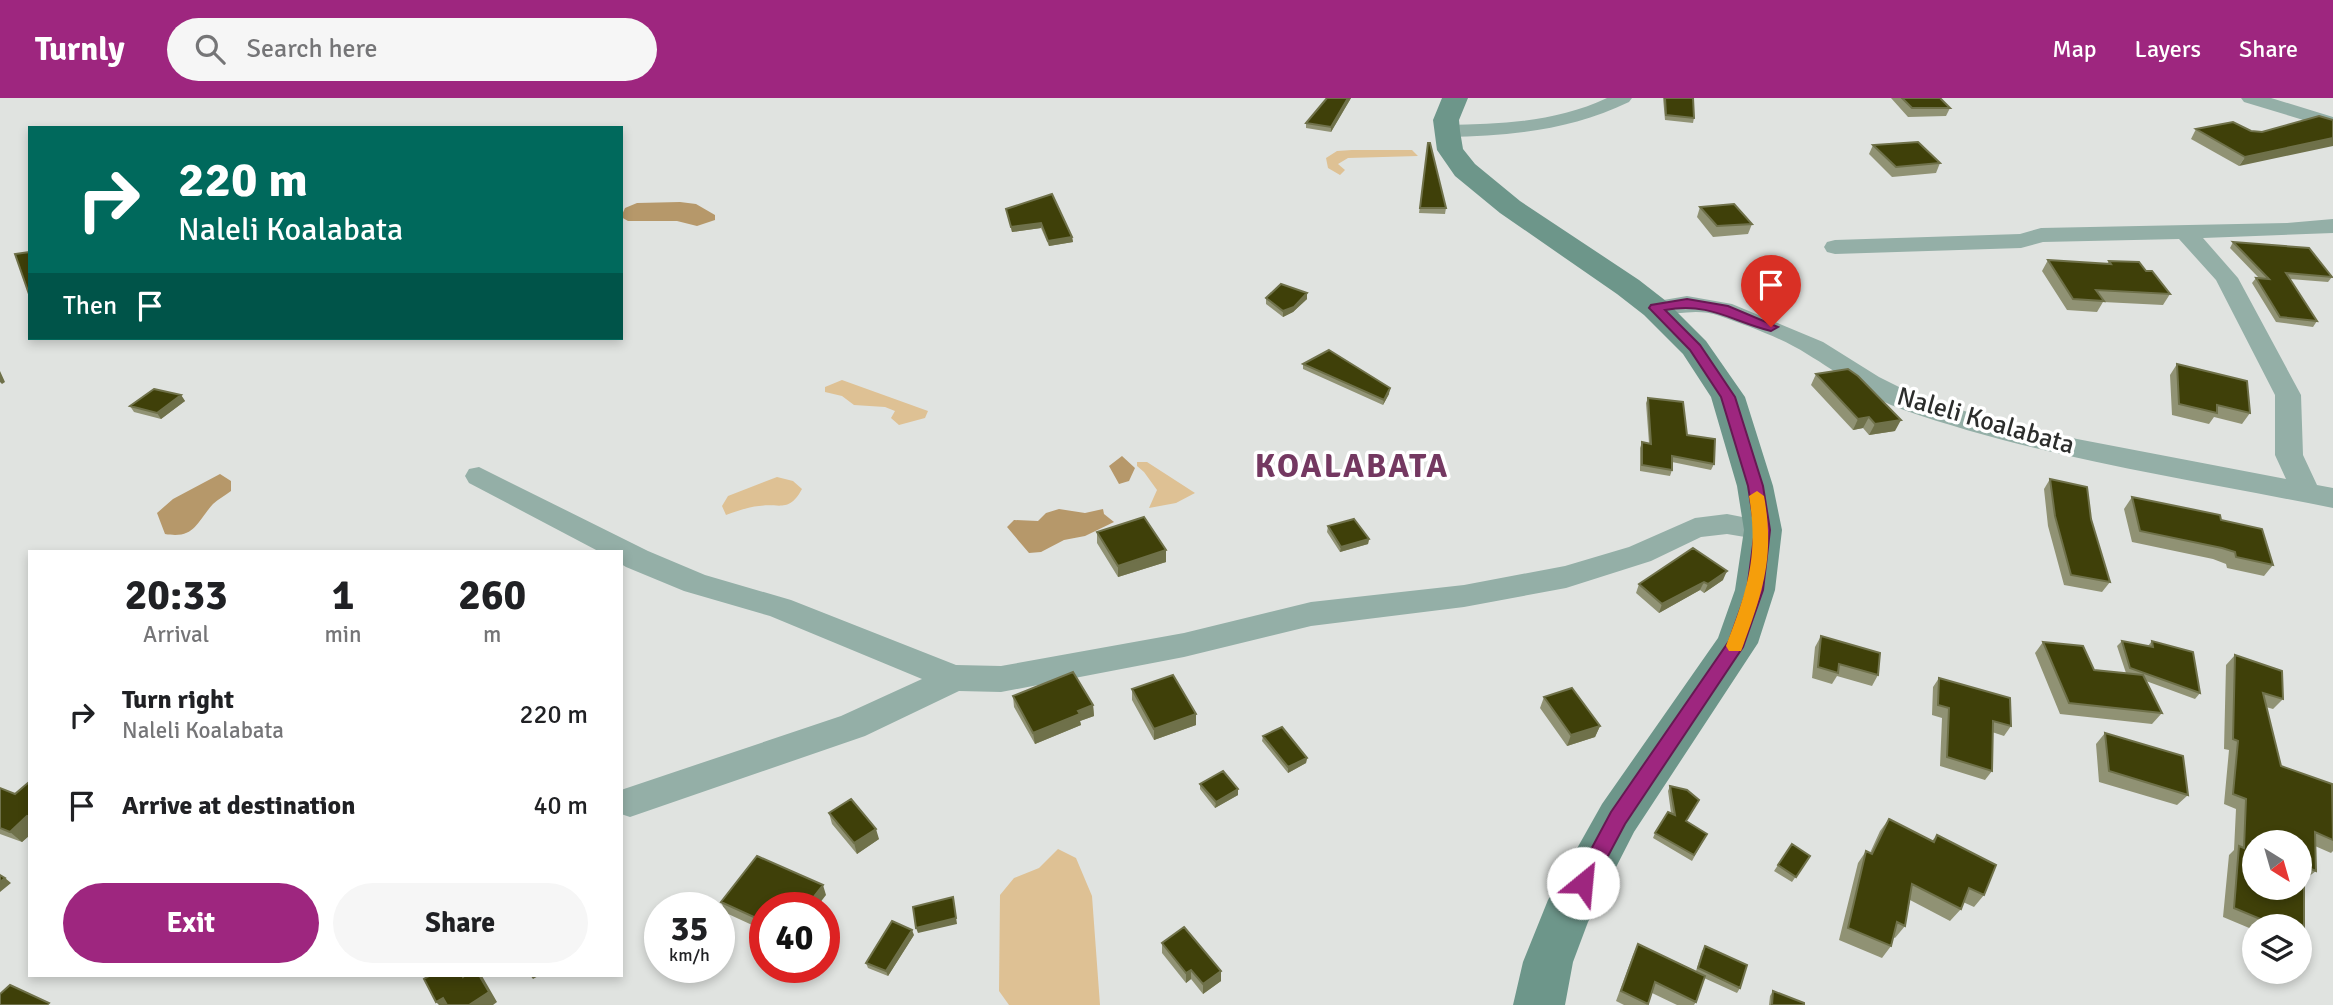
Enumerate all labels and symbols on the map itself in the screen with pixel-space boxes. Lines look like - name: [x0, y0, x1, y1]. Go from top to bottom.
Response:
- pin: [1741, 255, 1801, 327]
- street label: Naleli Koalabata: [1893, 380, 2078, 462]
- district label: KOALABATA: [1255, 446, 1449, 487]
- north arrow: [2242, 830, 2312, 900]
- position arrow: [1546, 846, 1620, 920]
- speed limit sign: 40: [749, 892, 840, 983]

